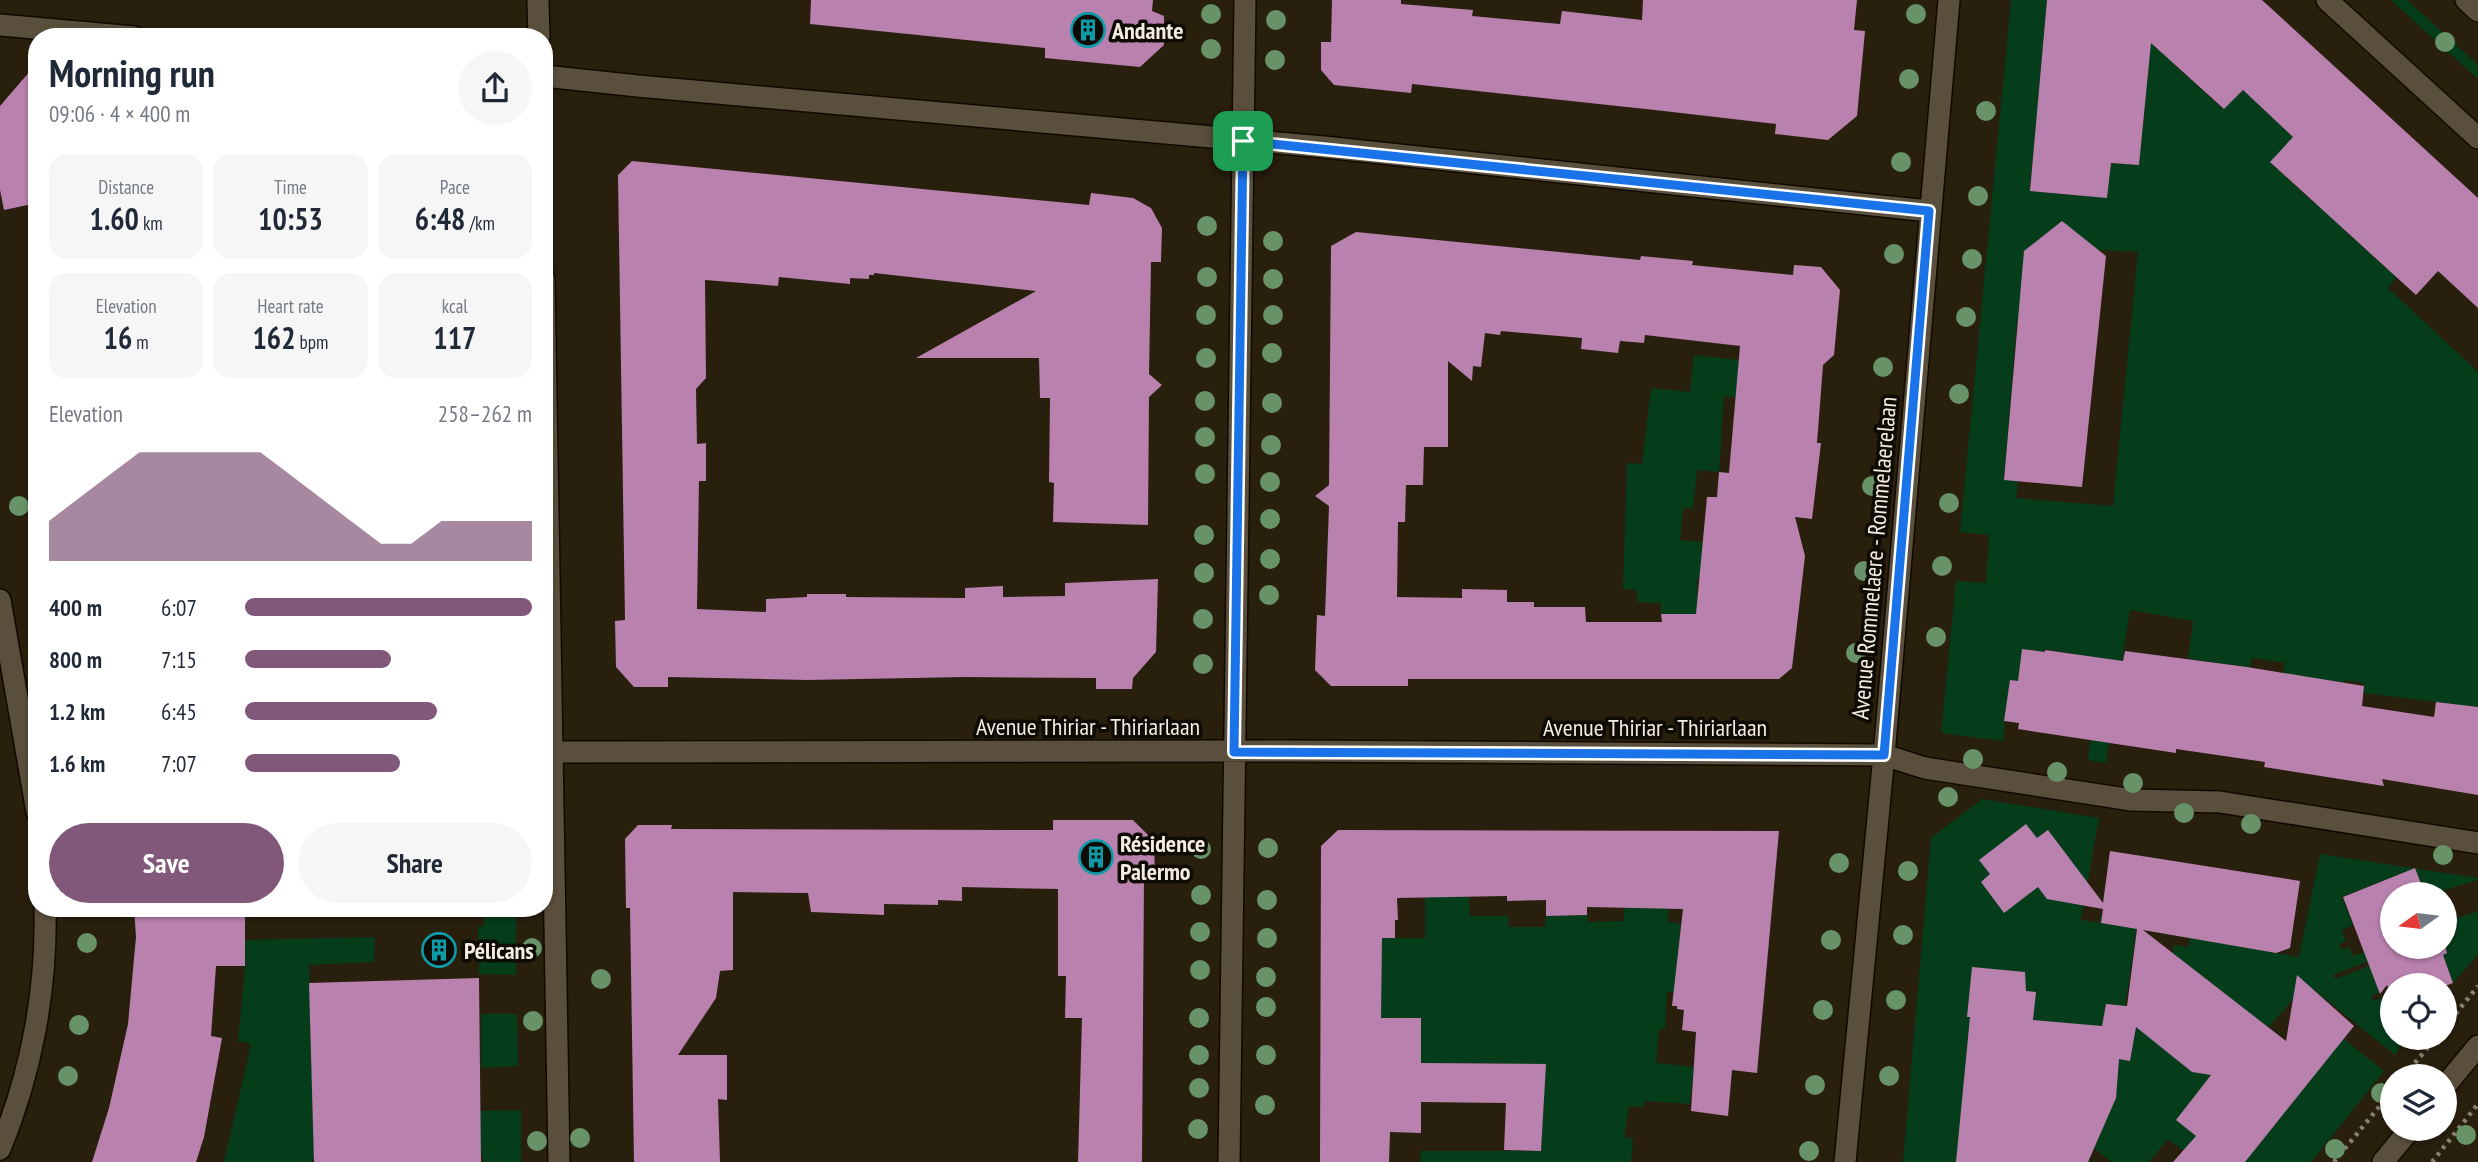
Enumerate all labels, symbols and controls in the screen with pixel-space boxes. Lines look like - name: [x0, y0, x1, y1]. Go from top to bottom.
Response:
- building icon: Andante: [1069, 11, 1107, 49]
- place label: Andante: [1111, 15, 1183, 46]
- text: Morning run: [49, 48, 215, 97]
- button: share: [458, 51, 532, 125]
- text: 09:06 · 4 × 400 m: [49, 99, 190, 128]
- pin: [1213, 111, 1273, 171]
- icon: arrive: [1224, 122, 1262, 160]
- text: Distance: [98, 175, 154, 199]
- text: Time: [274, 175, 307, 199]
- text: Pace: [440, 175, 470, 199]
- text: 1.60: [90, 199, 139, 238]
- text: 10:53: [258, 199, 323, 238]
- text: 6:48: [415, 199, 465, 238]
- text: km: [139, 211, 163, 235]
- text: /km: [465, 211, 495, 235]
- text: Elevation: [96, 294, 157, 318]
- text: Heart rate: [257, 294, 324, 318]
- text: kcal: [442, 294, 468, 318]
- text: 16: [104, 318, 132, 357]
- text: 162: [253, 318, 296, 357]
- text: 117: [433, 318, 476, 357]
- text: m: [132, 330, 149, 354]
- text: bpm: [296, 330, 328, 354]
- street label: Avenue Rommelaere - Rommelaerelaan: [1844, 395, 1904, 721]
- text: Elevation: [49, 399, 123, 428]
- text: 258–262 m: [438, 399, 532, 428]
- text: 400 m: [49, 593, 102, 622]
- text: 6:07: [161, 593, 197, 622]
- text: 800 m: [49, 645, 102, 674]
- text: 7:15: [161, 645, 197, 674]
- text: 1.2 km: [49, 697, 105, 726]
- text: 6:45: [161, 697, 197, 726]
- street label: Avenue Thiriar - Thiriarlaan: [976, 711, 1200, 742]
- street label: Avenue Thiriar - Thiriarlaan: [1543, 712, 1767, 743]
- text: 1.6 km: [49, 749, 105, 778]
- text: 7:07: [161, 749, 197, 778]
- button: Save: [49, 823, 284, 903]
- button: Share: [298, 823, 532, 903]
- place label: Résidence Palermo: [1120, 828, 1205, 887]
- building icon: Résidence Palermo: [1077, 838, 1115, 876]
- north arrow: [2380, 882, 2457, 959]
- map controls: [2380, 882, 2457, 1141]
- building icon: Pélicans: [420, 931, 458, 969]
- place label: Pélicans: [464, 935, 534, 966]
- button: locate: [2380, 973, 2457, 1050]
- button: layers: [2380, 1064, 2457, 1141]

